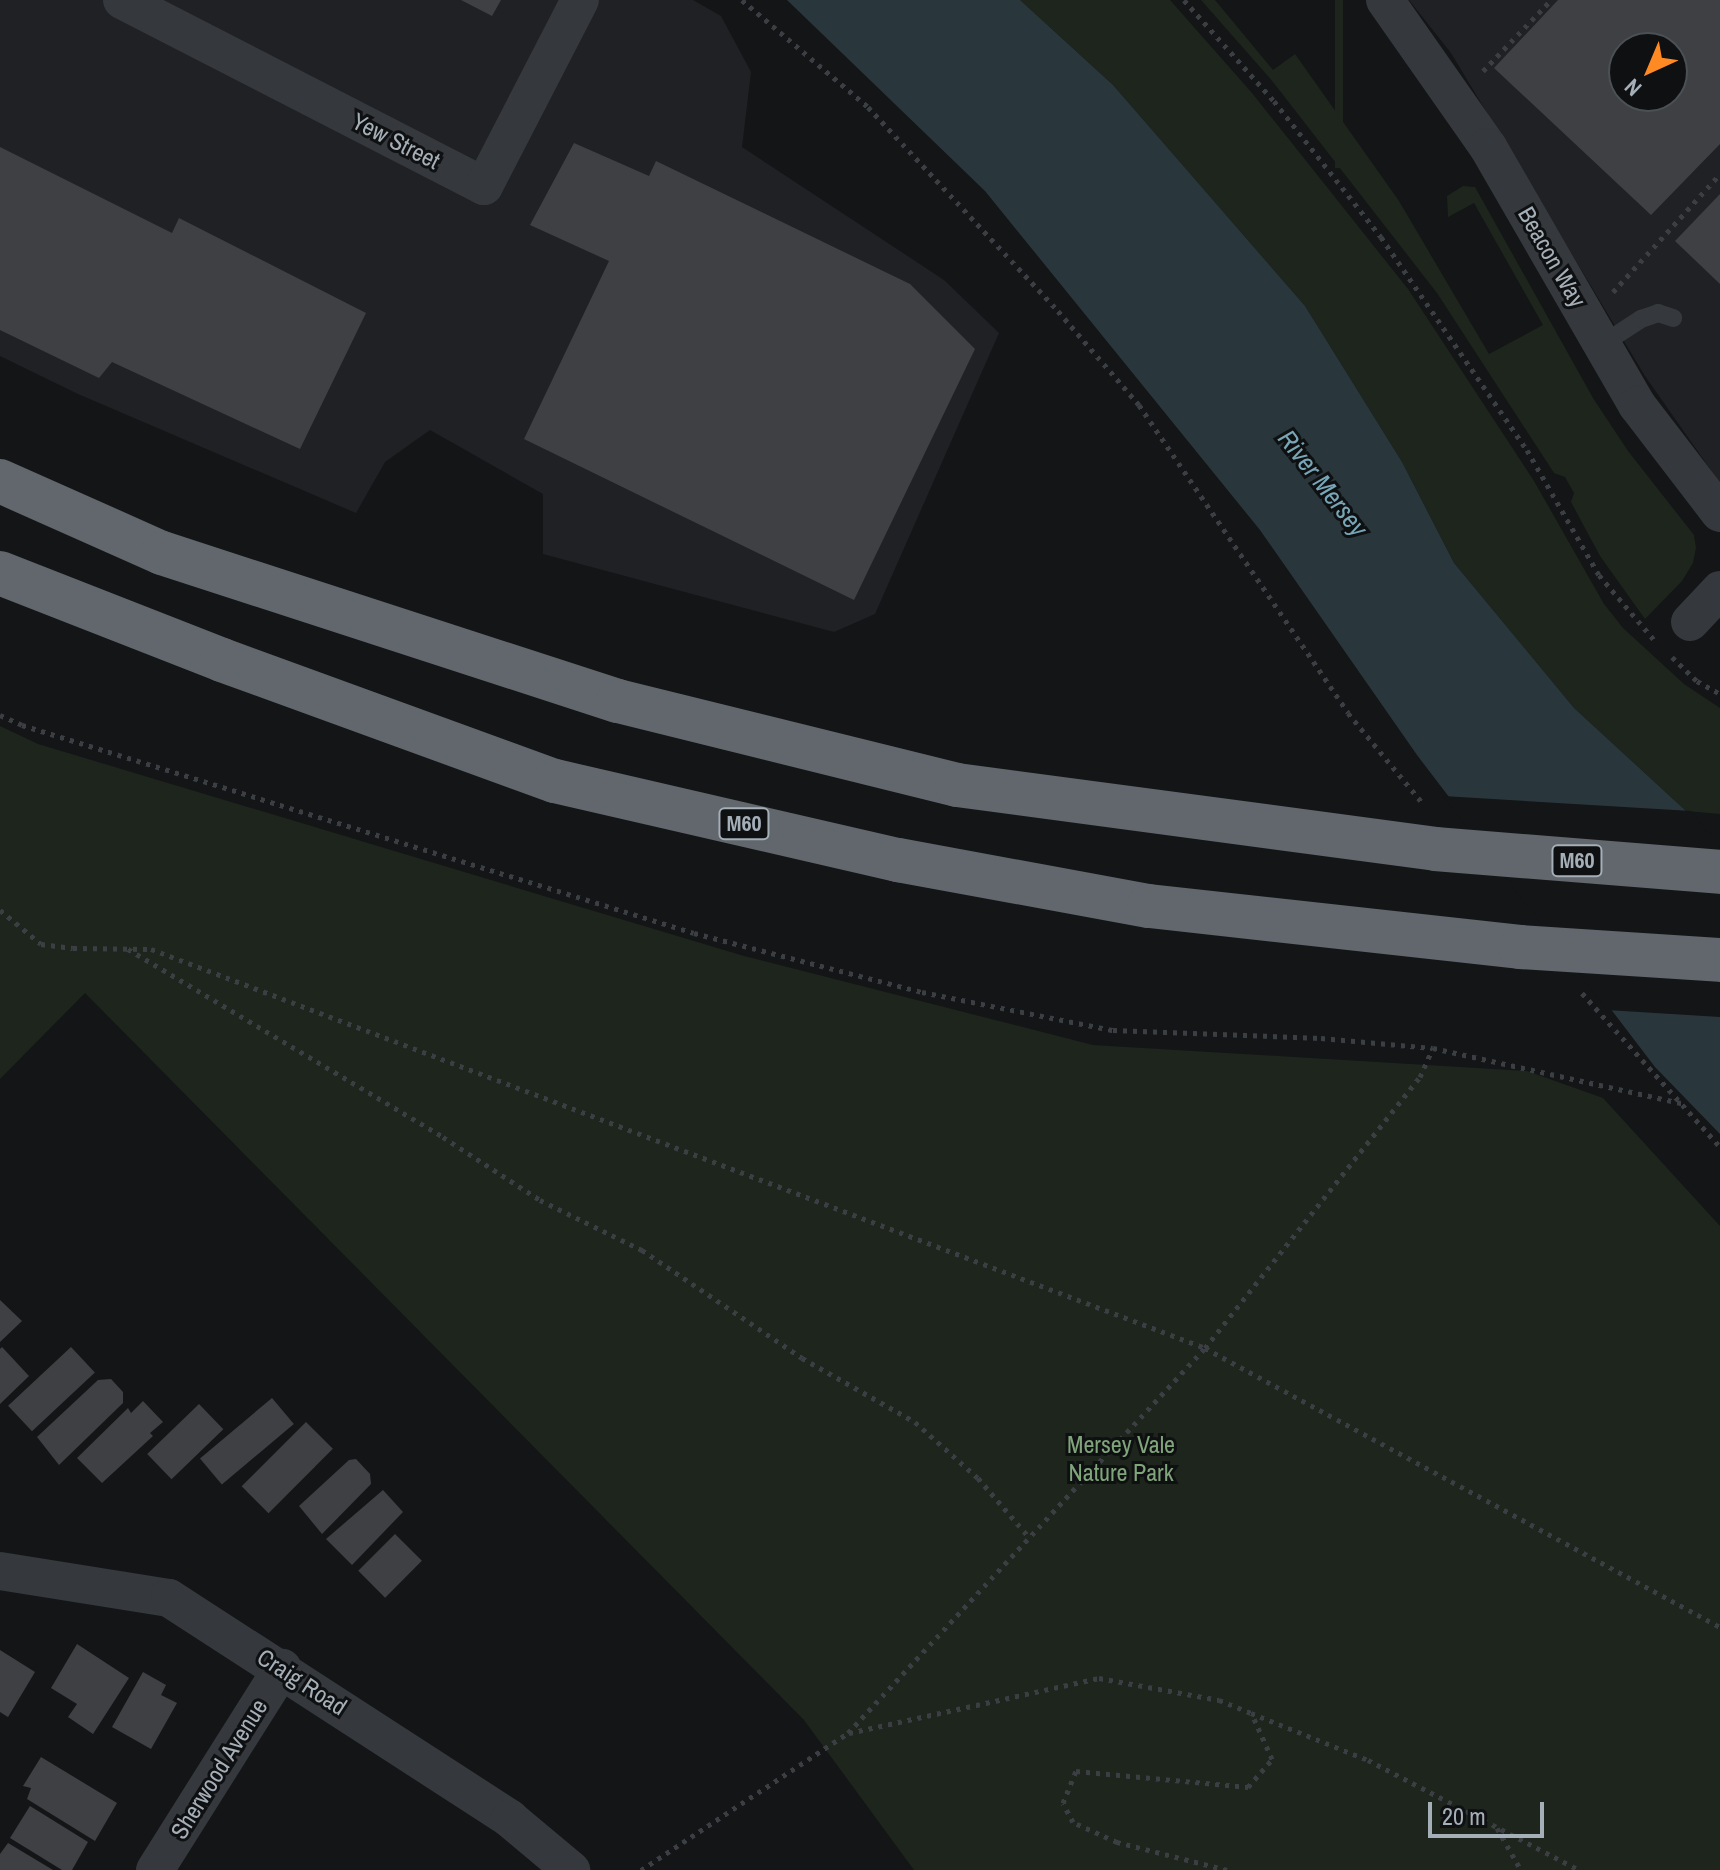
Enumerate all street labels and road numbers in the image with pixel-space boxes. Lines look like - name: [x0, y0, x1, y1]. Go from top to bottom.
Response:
- street label: Yew Street: [347, 107, 445, 175]
- street label: Beacon Way: [1512, 202, 1592, 312]
- road number: M60: [718, 806, 770, 842]
- road number: M60: [1551, 843, 1603, 879]
- street label: Craig Road: [252, 1643, 352, 1721]
- street label: Sherwood Avenue: [164, 1693, 274, 1845]

